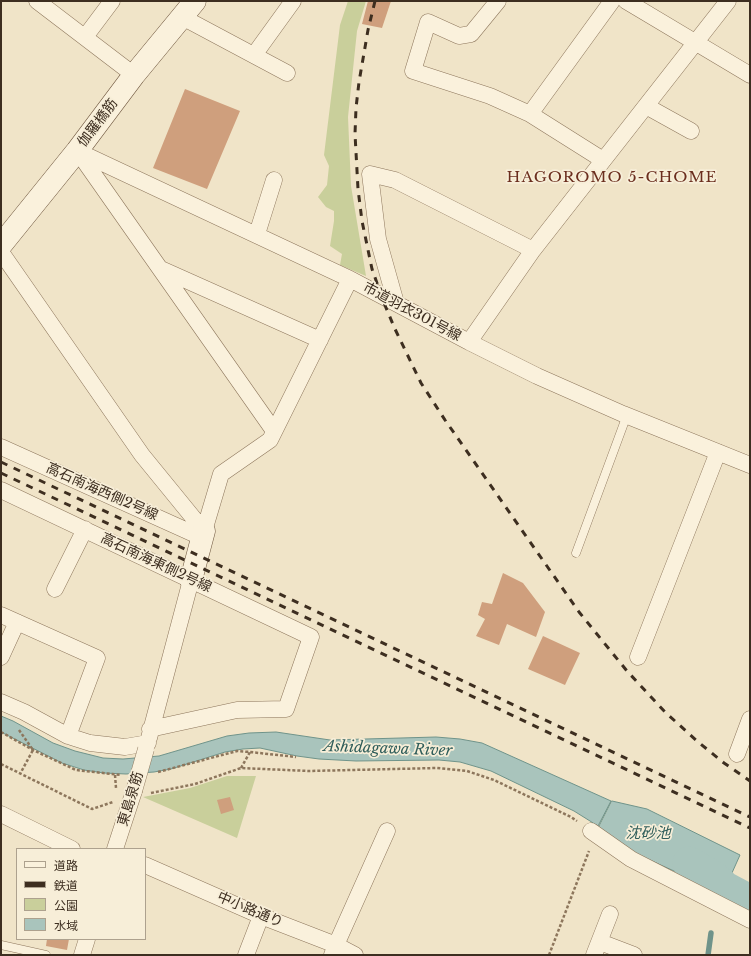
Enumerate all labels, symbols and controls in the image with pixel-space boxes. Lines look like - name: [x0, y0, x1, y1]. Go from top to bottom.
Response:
- street label: 伽羅橋筋: [74, 96, 122, 150]
- district label: HAGOROMO 5-CHOME: [507, 169, 717, 187]
- street label: 市道羽衣301号線: [360, 279, 464, 345]
- street label: 高石南海西側2号線: [43, 460, 161, 524]
- street label: 高石南海東側2号線: [98, 530, 214, 596]
- water label: Ashidagawa River: [323, 738, 453, 760]
- street label: 東島泉筋: [115, 770, 147, 828]
- water label: 沈砂池: [626, 825, 670, 843]
- legend: [16, 848, 146, 940]
- text: 道路: [54, 858, 78, 873]
- text: 鉄道: [54, 878, 78, 893]
- street label: 中小路通り: [215, 889, 285, 931]
- text: 公園: [54, 898, 78, 913]
- text: 水域: [54, 918, 78, 933]

